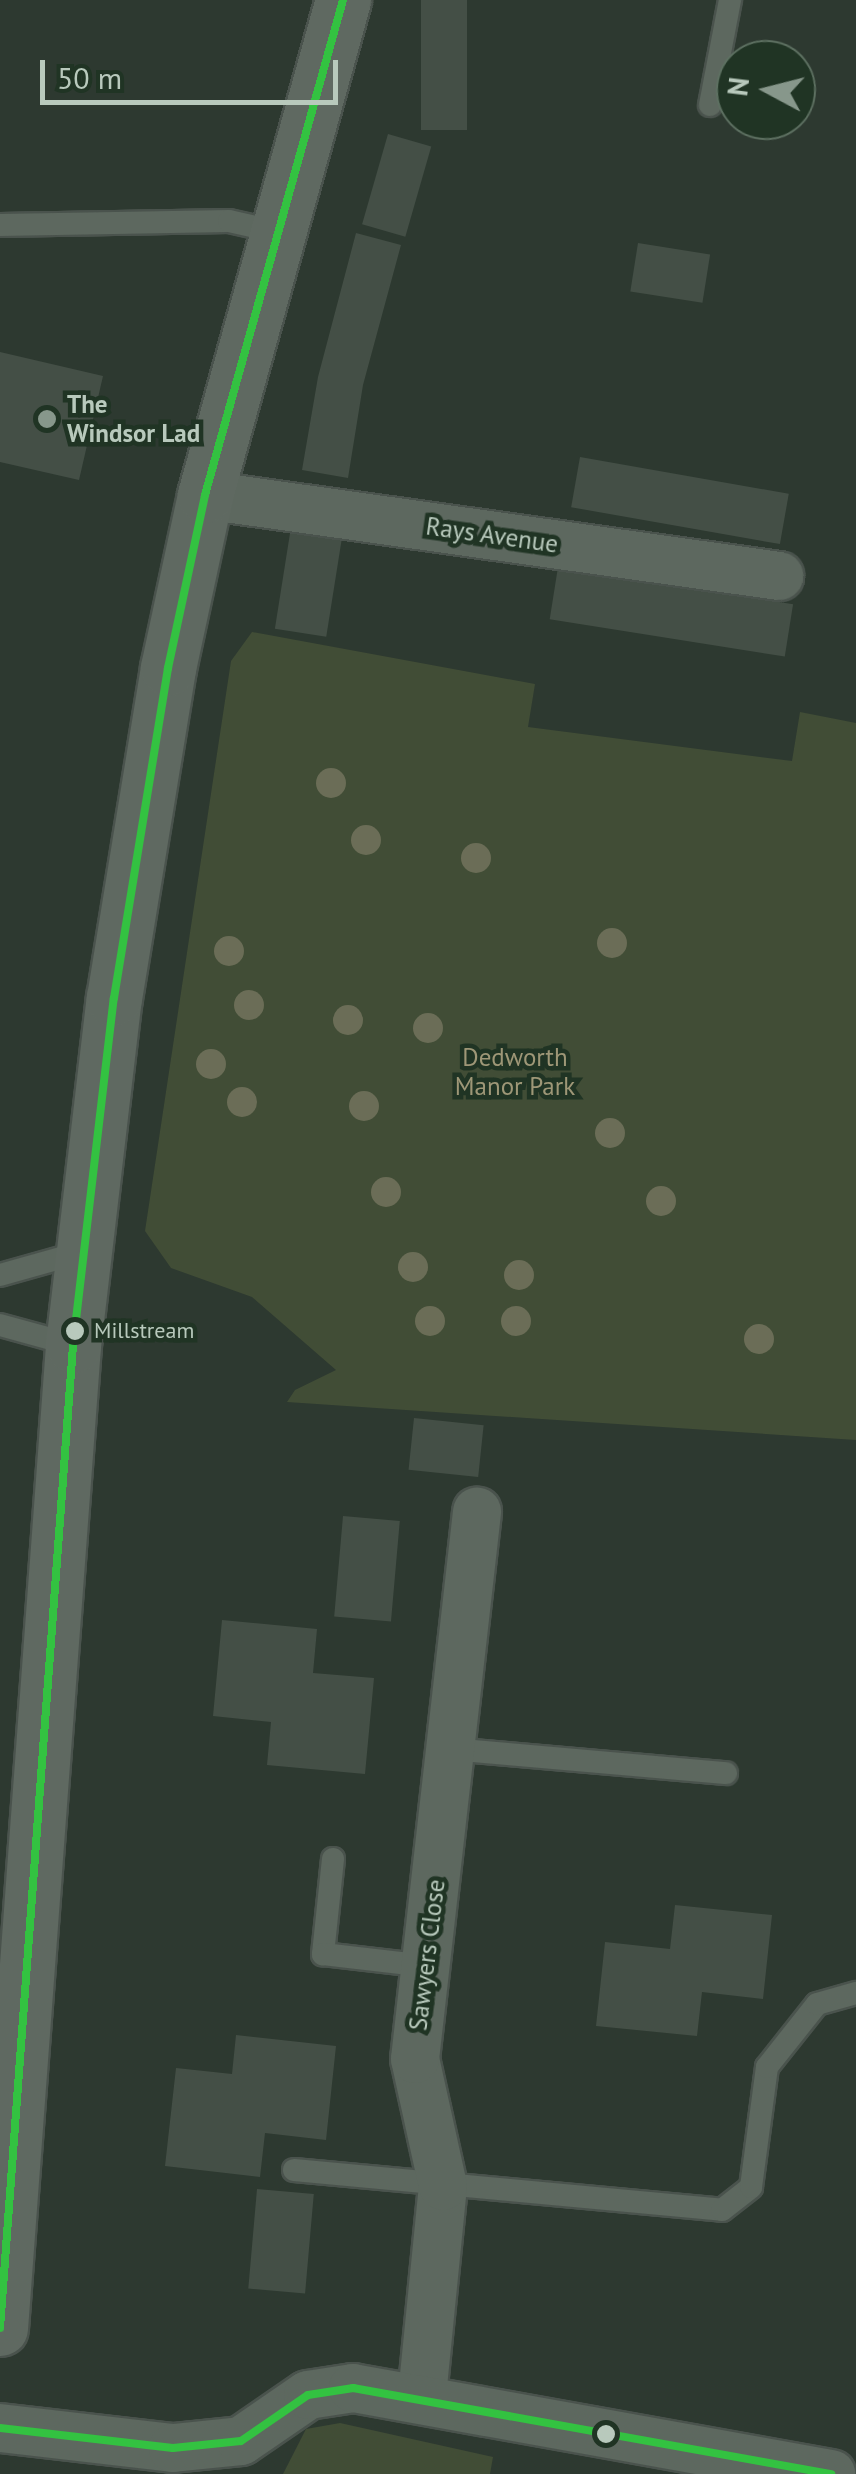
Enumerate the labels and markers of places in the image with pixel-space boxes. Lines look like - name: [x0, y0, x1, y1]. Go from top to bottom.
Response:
- place label: The Windsor Lad: [67, 390, 200, 449]
- marker: The Windsor Lad: [36, 408, 58, 430]
- place label: Millstream: [94, 1318, 194, 1344]
- marker: Millstream: [65, 1321, 85, 1341]
- unlabelled marker: [596, 2424, 616, 2444]

